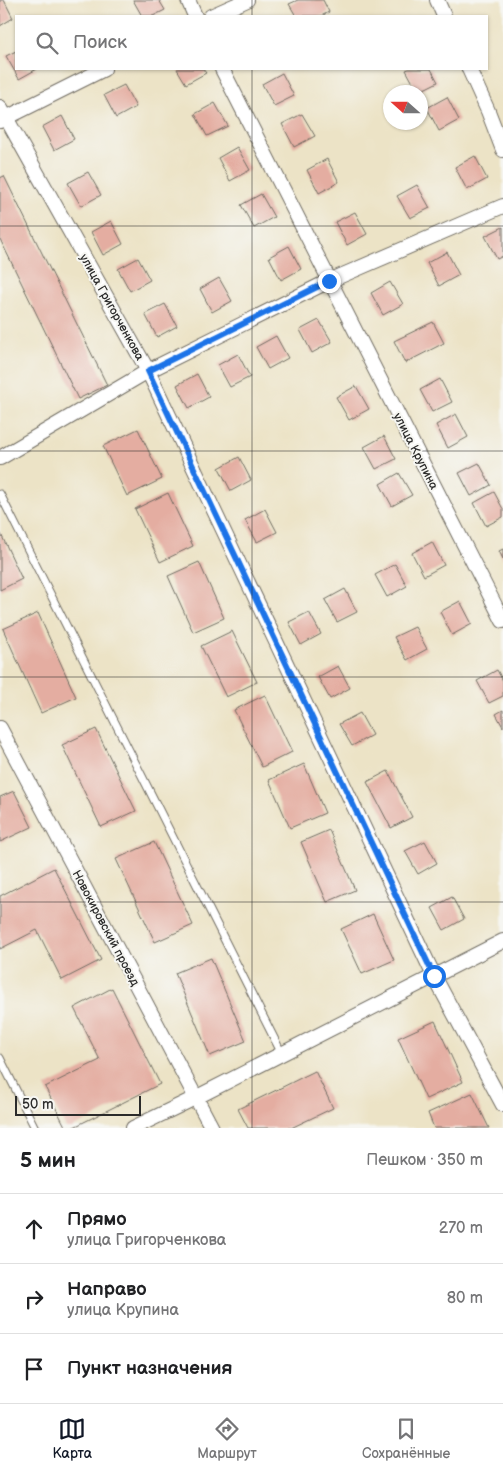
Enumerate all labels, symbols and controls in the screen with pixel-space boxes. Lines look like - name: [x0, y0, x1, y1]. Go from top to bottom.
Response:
- search box: [15, 15, 488, 70]
- icon: search: [33, 29, 61, 57]
- text: Поиск: [73, 31, 127, 54]
- north arrow: [383, 85, 428, 130]
- street label: улица Григорченкова: [76, 251, 147, 363]
- route end: [318, 270, 341, 293]
- street label: улица Крупина: [390, 410, 441, 492]
- street label: Новокировский проезд: [69, 868, 143, 989]
- route start: [423, 965, 446, 988]
- scale bar: [15, 1093, 141, 1116]
- text: 50 m: [22, 1096, 54, 1113]
- text: 5 мин: [20, 1148, 76, 1173]
- text: Пешком · 350 m: [366, 1151, 483, 1170]
- text: Прямо: [67, 1208, 127, 1231]
- icon: ahead: [20, 1215, 48, 1243]
- text: 270 m: [439, 1219, 483, 1238]
- text: улица Григорченкова: [67, 1231, 226, 1250]
- text: Направо: [67, 1278, 147, 1301]
- icon: right: [20, 1285, 48, 1313]
- text: 80 m: [447, 1289, 483, 1308]
- text: улица Крупина: [67, 1301, 179, 1320]
- icon: arrive: [20, 1355, 48, 1383]
- text: Пункт назначения: [67, 1357, 232, 1380]
- tab: Карта: [53, 1415, 92, 1462]
- tab: Маршрут: [197, 1415, 257, 1462]
- tab: Сохранённые: [362, 1415, 450, 1462]

